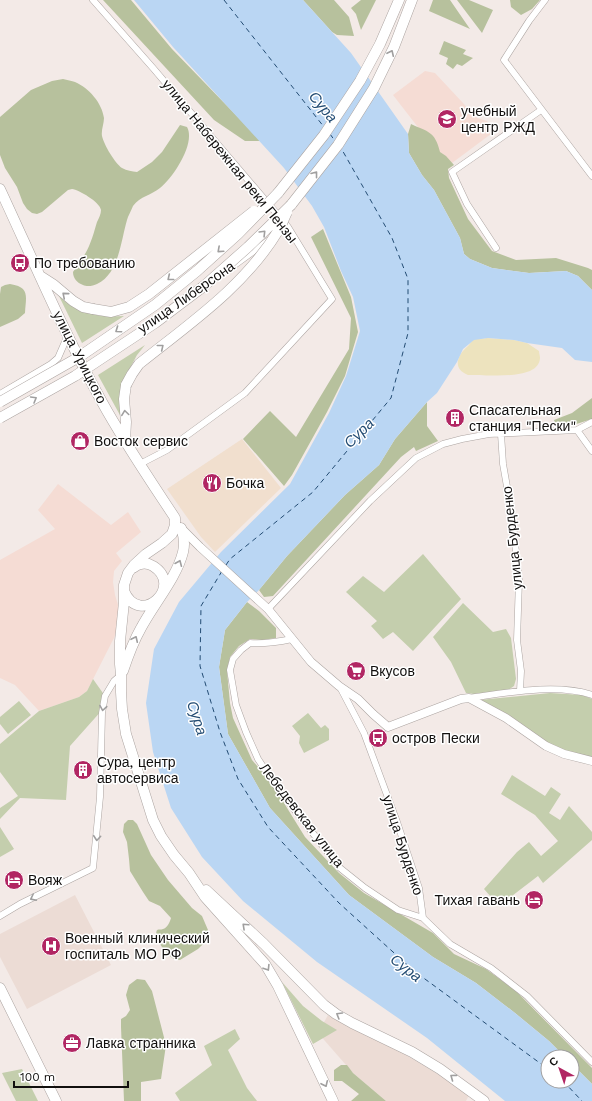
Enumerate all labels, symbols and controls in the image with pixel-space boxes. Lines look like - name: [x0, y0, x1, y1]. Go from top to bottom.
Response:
- one-way arrow: [386, 50, 394, 57]
- street label: улица Набережная реки Пензы: [159, 76, 301, 246]
- water label: Сура: [305, 88, 341, 126]
- place label: учебный центр РЖД: [461, 103, 535, 135]
- school or university icon: учебный центр РЖД: [436, 108, 458, 130]
- one-way arrow: [310, 172, 317, 179]
- one-way arrow: [258, 230, 266, 238]
- one-way arrow: [217, 245, 225, 252]
- bus stop icon: По требованию: [9, 252, 31, 274]
- place label: По требованию: [34, 255, 135, 271]
- street label: улица Либерсона: [135, 258, 238, 336]
- one-way arrow: [167, 273, 175, 280]
- one-way arrow: [63, 292, 70, 299]
- street label: улица Урицкого: [50, 308, 110, 406]
- one-way arrow: [115, 325, 122, 333]
- one-way arrow: [156, 344, 163, 351]
- one-way arrow: [30, 397, 37, 404]
- place label: Спасательная станция "Пески": [469, 402, 576, 434]
- building icon: Спасательная станция "Пески": [444, 407, 466, 429]
- one-way arrow: [121, 410, 130, 416]
- water label: Сура: [340, 414, 378, 452]
- shop icon: Восток сервис: [69, 430, 91, 452]
- place label: Восток сервис: [94, 433, 188, 449]
- restaurant icon: Бочка: [201, 472, 223, 494]
- place label: Бочка: [226, 475, 264, 491]
- street label: улица Бурденко: [499, 485, 525, 591]
- one-way arrow: [174, 559, 182, 566]
- one-way arrow: [130, 635, 138, 643]
- supermarket icon: Вкусов: [345, 660, 367, 682]
- place label: Вкусов: [370, 663, 415, 679]
- water label: Сура: [183, 699, 211, 737]
- one-way arrow: [99, 705, 108, 711]
- bus stop icon: остров Пески: [367, 727, 389, 749]
- place label: остров Пески: [392, 730, 480, 746]
- place label: Сура, центр автосервиса: [97, 754, 179, 786]
- building icon: Сура, центр автосервиса: [72, 759, 94, 781]
- street label: Лебедевская улица: [256, 760, 348, 870]
- street label: улица Бурденко: [379, 793, 427, 897]
- one-way arrow: [92, 835, 101, 841]
- hotel icon: Вояж: [3, 869, 25, 891]
- place label: Вояж: [28, 872, 63, 888]
- hotel icon: Тихая гавань: [523, 889, 545, 911]
- place label: Тихая гавань: [435, 892, 520, 908]
- one-way arrow: [30, 893, 37, 901]
- one-way arrow: [242, 923, 250, 931]
- place label: Военный клинический госпиталь МО РФ: [65, 930, 210, 962]
- hospital icon: Военный клинический госпиталь МО РФ: [40, 935, 62, 957]
- water label: Сура: [387, 950, 425, 986]
- one-way arrow: [262, 964, 270, 971]
- one-way arrow: [336, 1013, 343, 1020]
- office icon: Лавка странника: [61, 1032, 83, 1054]
- place label: Лавка странника: [86, 1035, 196, 1051]
- north arrow: [540, 1049, 580, 1089]
- text: С: [547, 1054, 561, 1069]
- scale bar: [14, 1063, 128, 1089]
- text: 100 m: [20, 1070, 55, 1084]
- one-way arrow: [450, 1074, 457, 1082]
- one-way arrow: [320, 1080, 328, 1088]

